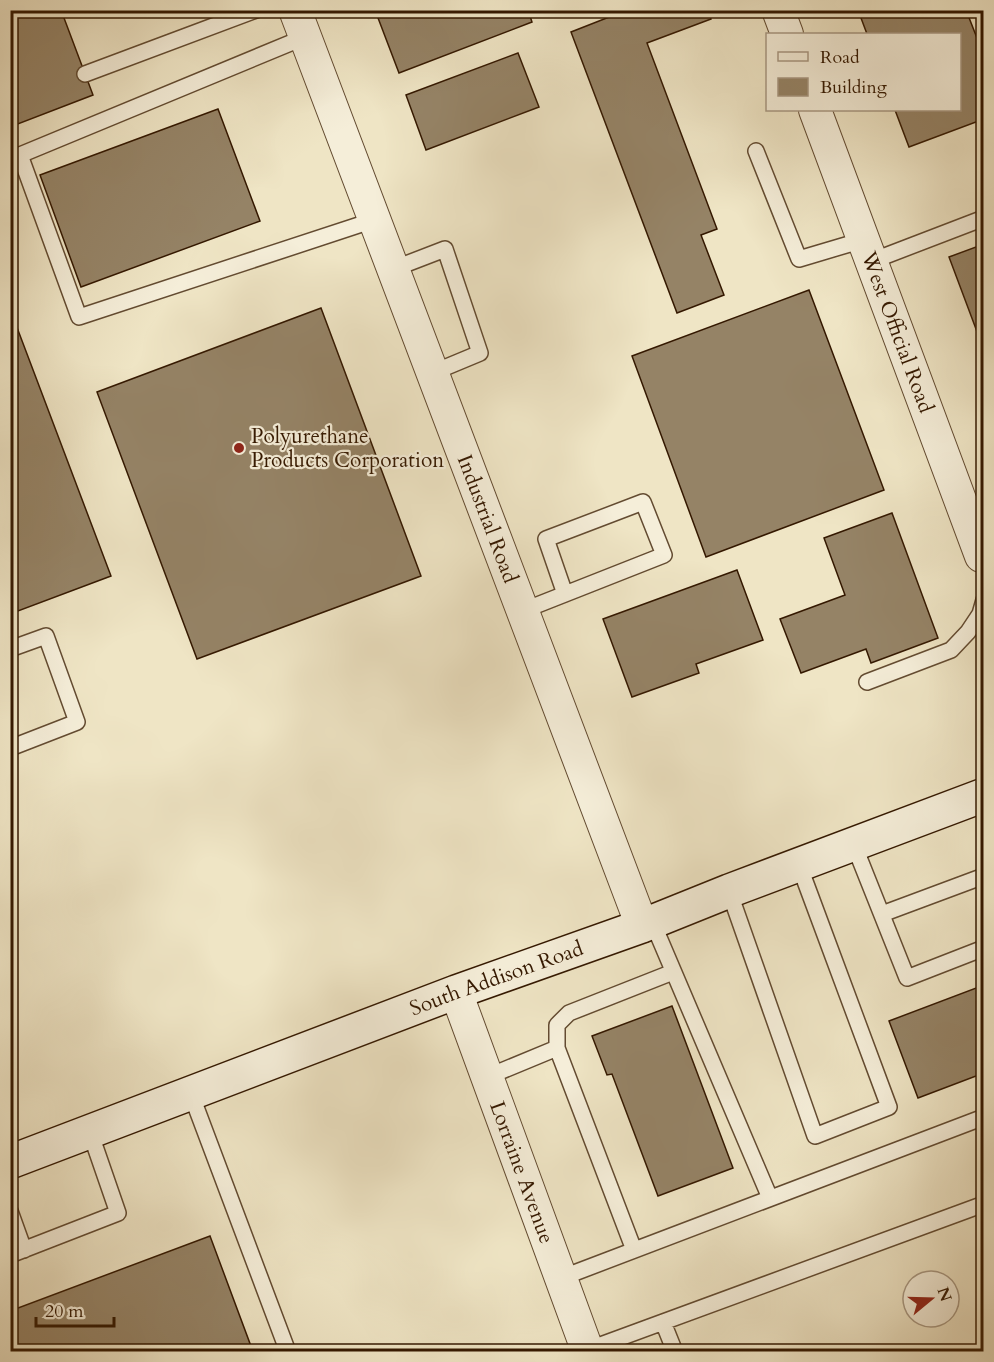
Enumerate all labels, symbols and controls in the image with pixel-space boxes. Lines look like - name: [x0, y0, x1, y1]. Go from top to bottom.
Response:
- legend: [766, 33, 961, 111]
- text: Road: [820, 45, 860, 70]
- text: Building: [820, 75, 888, 100]
- street label: West Official Road: [854, 246, 941, 417]
- place label: Polyurethane Products Corporation: [251, 422, 444, 475]
- marker: Polyurethane Products Corporation: [232, 441, 246, 455]
- street label: Industrial Road: [450, 450, 525, 587]
- street label: South Addison Road: [405, 934, 587, 1023]
- street label: Lorraine Avenue: [483, 1097, 561, 1248]
- north arrow: [901, 1269, 961, 1329]
- text: N: [932, 1284, 957, 1305]
- scale bar: [36, 1290, 114, 1328]
- text: 20 m: [45, 1299, 84, 1324]

